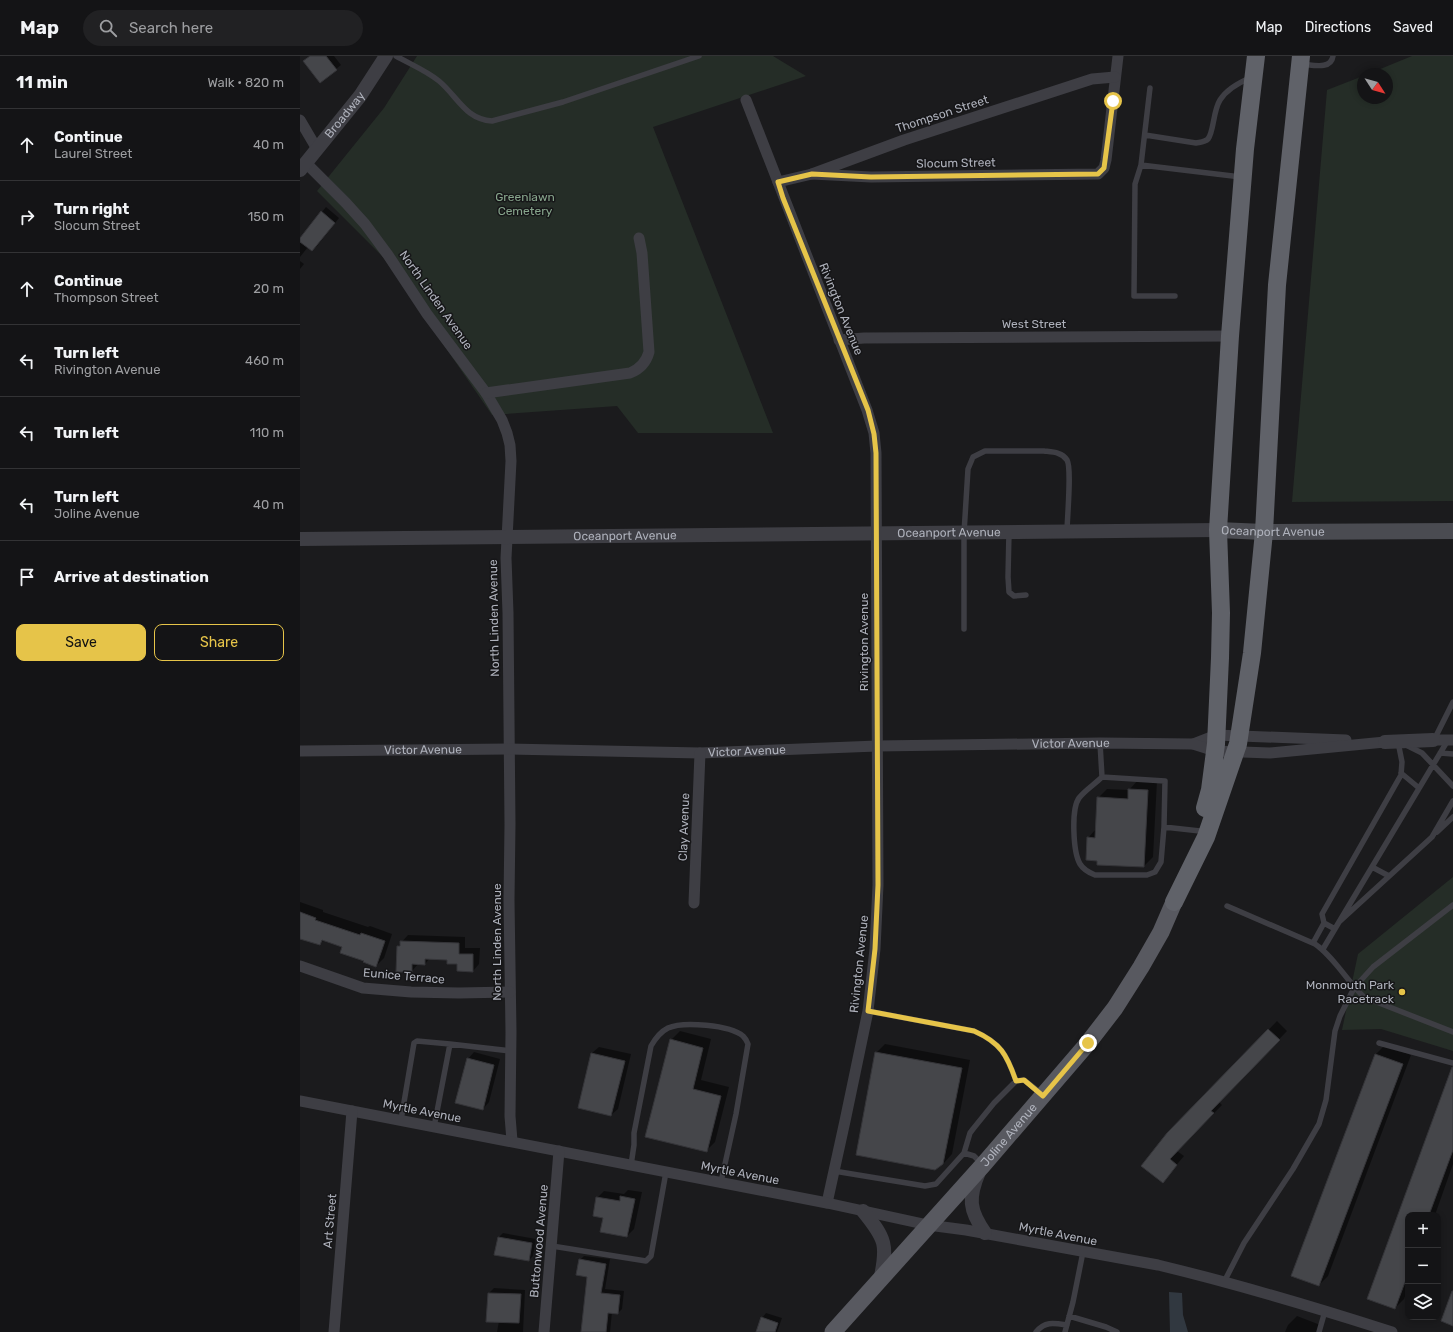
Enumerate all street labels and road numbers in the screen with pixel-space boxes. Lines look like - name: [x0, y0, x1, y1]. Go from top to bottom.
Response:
- street label: Broadway: [322, 89, 368, 141]
- street label: Thompson Street: [894, 92, 990, 136]
- street label: Slocum Street: [916, 155, 996, 171]
- street label: North Linden Avenue: [397, 248, 476, 352]
- street label: Rivington Avenue: [816, 261, 866, 357]
- street label: West Street: [1002, 317, 1067, 331]
- street label: Oceanport Avenue: [1221, 523, 1325, 539]
- street label: Oceanport Avenue: [897, 525, 1001, 540]
- street label: Oceanport Avenue: [573, 528, 677, 543]
- street label: North Linden Avenue: [486, 559, 502, 677]
- street label: Rivington Avenue: [857, 593, 871, 691]
- street label: Victor Avenue: [1032, 736, 1110, 751]
- street label: Victor Avenue: [384, 742, 462, 757]
- street label: Victor Avenue: [708, 743, 786, 760]
- street label: Clay Avenue: [676, 792, 692, 861]
- street label: North Linden Avenue: [490, 883, 504, 1001]
- street label: Rivington Avenue: [847, 914, 871, 1014]
- street label: Eunice Terrace: [362, 965, 446, 987]
- street label: Myrtle Avenue: [382, 1097, 463, 1126]
- street label: Joline Avenue: [978, 1100, 1040, 1170]
- street label: Myrtle Avenue: [700, 1159, 781, 1188]
- street label: Buttonwood Avenue: [527, 1183, 551, 1298]
- street label: Art Street: [321, 1193, 339, 1249]
- street label: Myrtle Avenue: [1018, 1220, 1099, 1249]

